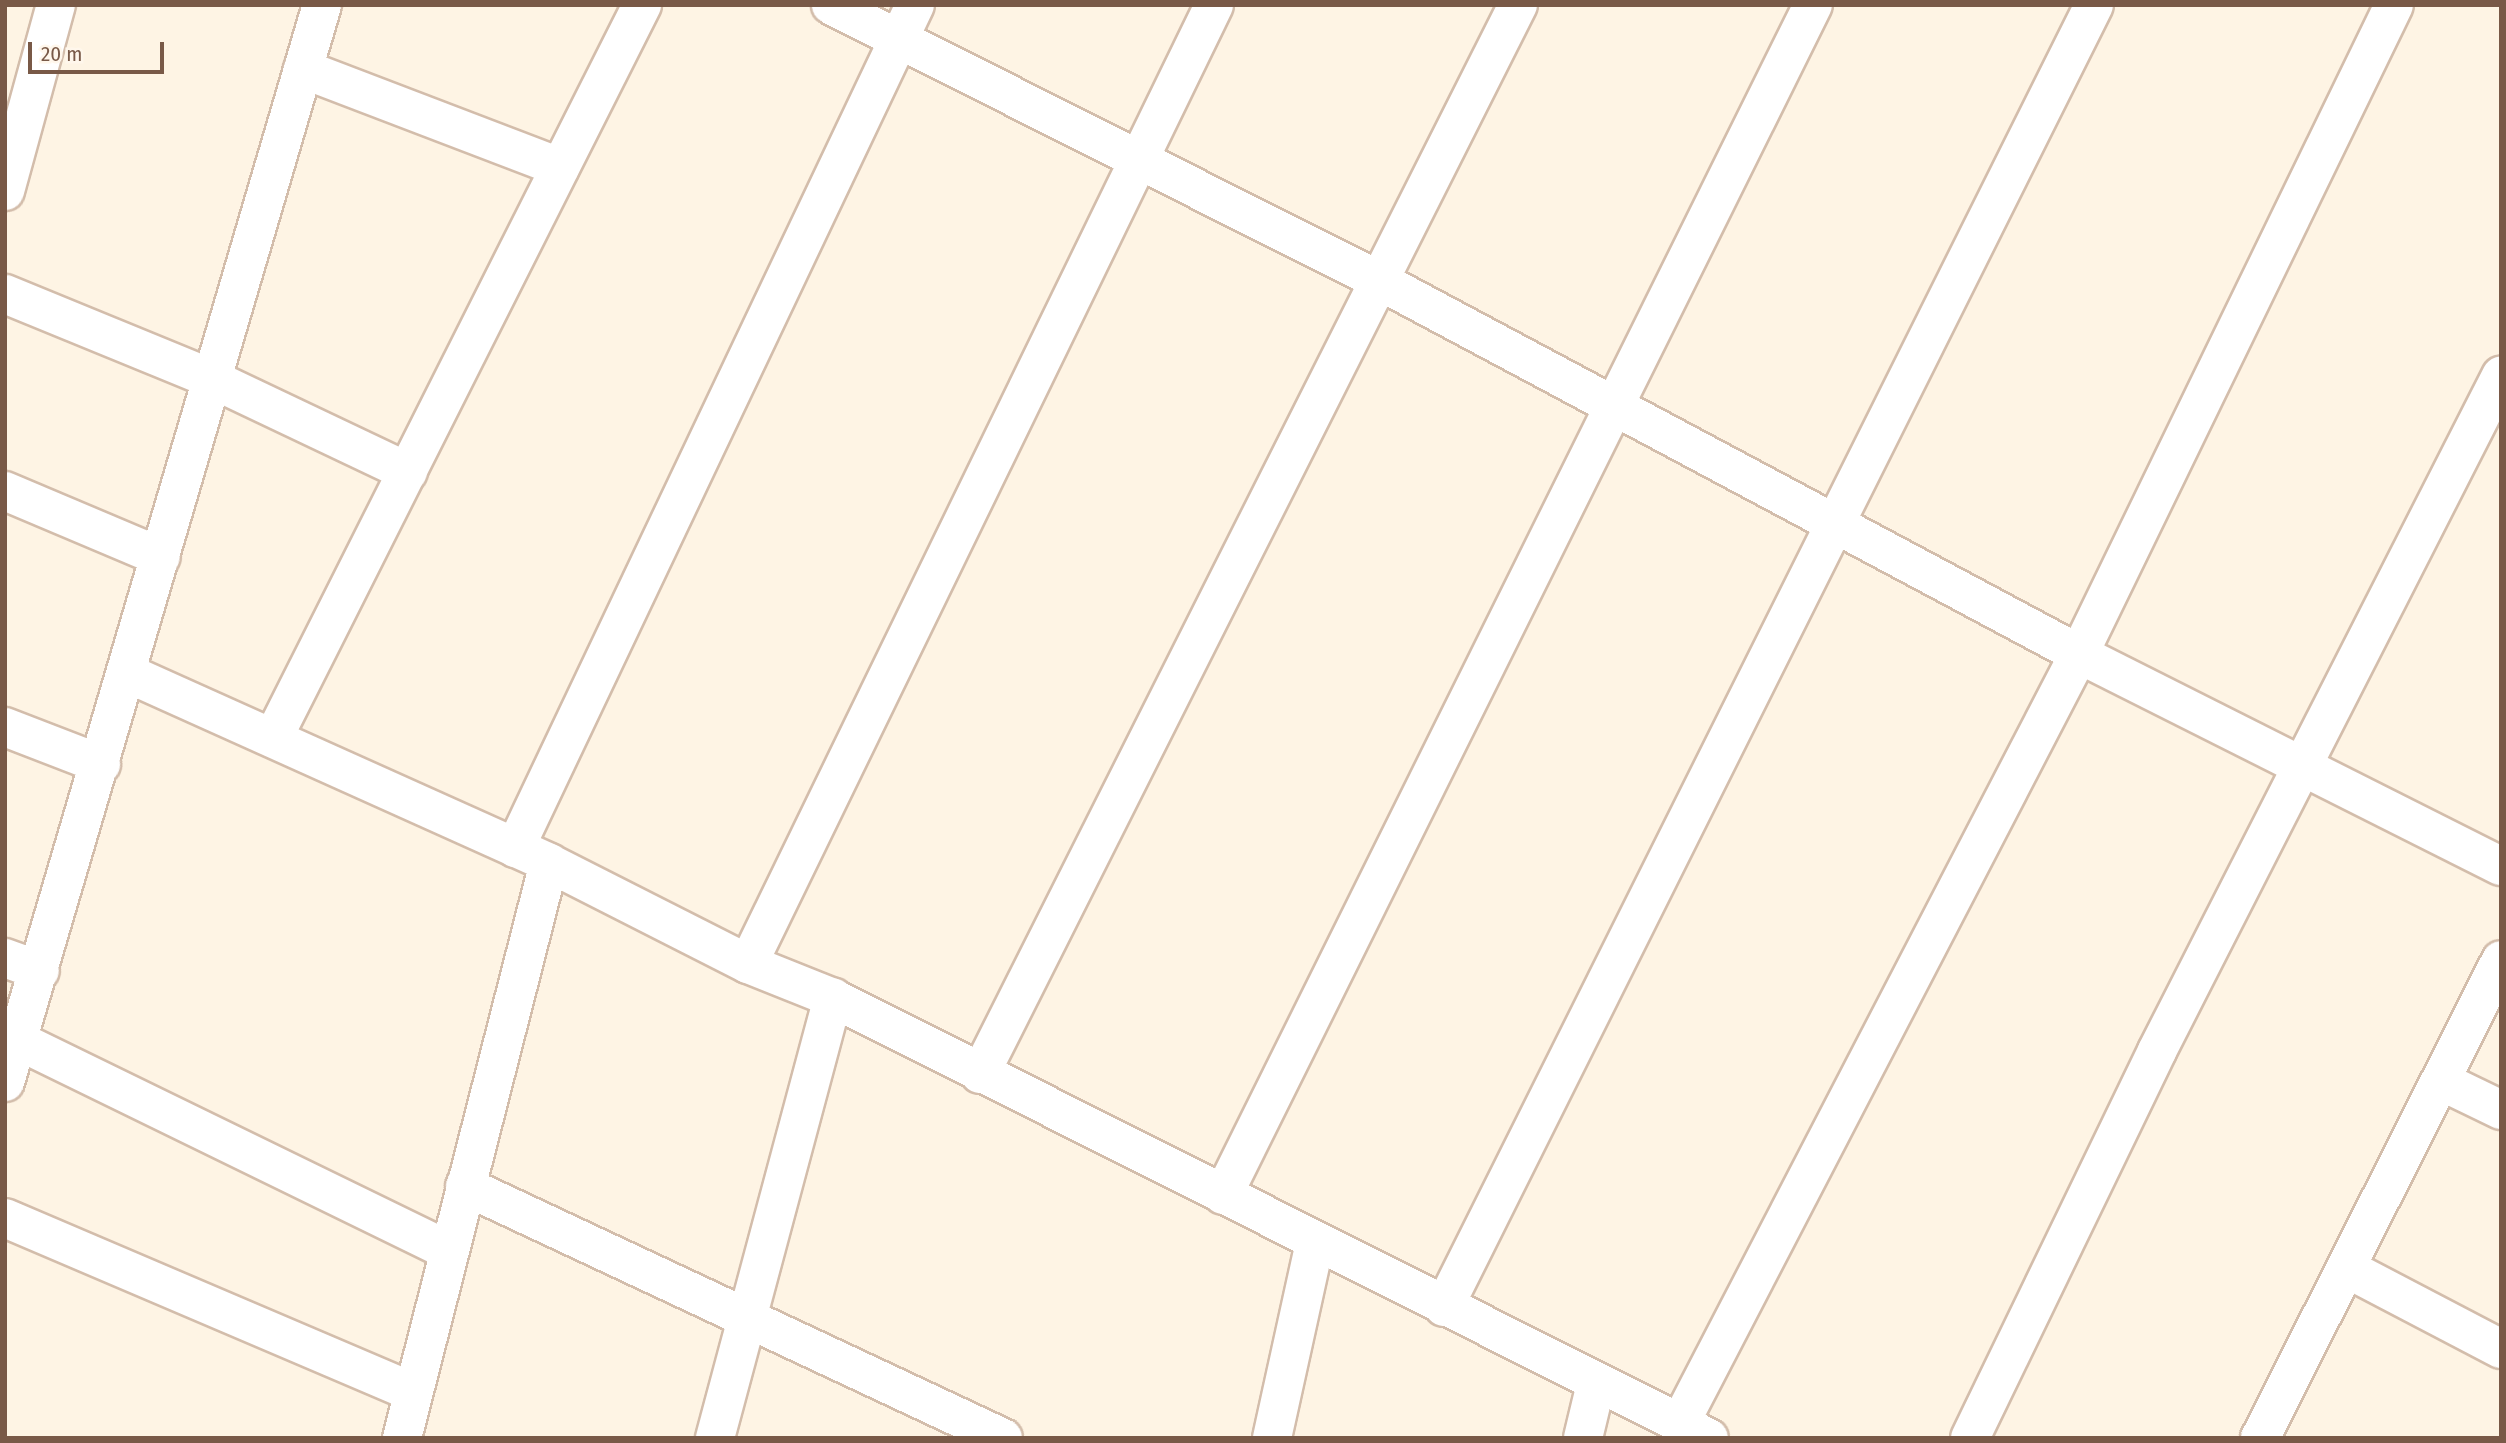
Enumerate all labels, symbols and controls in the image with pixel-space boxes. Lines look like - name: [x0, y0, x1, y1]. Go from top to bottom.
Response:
- scale bar: [32, 28, 168, 72]
- text: 20 m: [41, 41, 82, 67]

